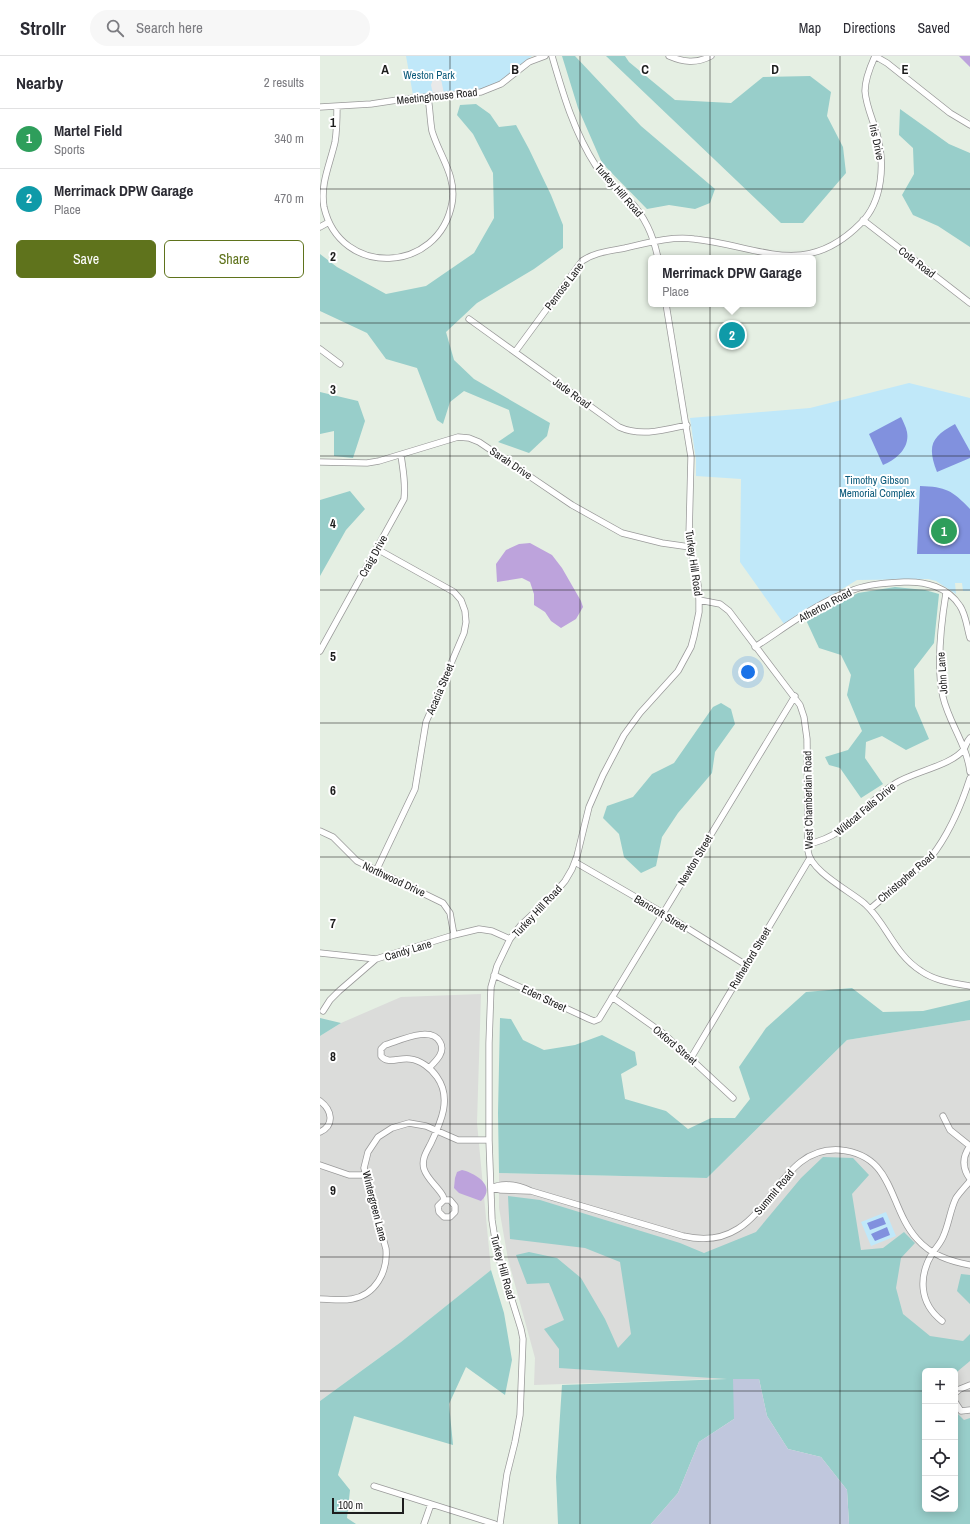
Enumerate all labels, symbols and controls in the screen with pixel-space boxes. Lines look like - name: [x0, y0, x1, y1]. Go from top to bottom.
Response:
- search box: [90, 10, 370, 46]
- text: Strollr: [20, 15, 66, 41]
- icon: search: [104, 17, 126, 39]
- text: Search here: [136, 17, 203, 38]
- text: Map: [799, 19, 821, 37]
- text: Directions: [843, 19, 895, 37]
- text: Saved: [917, 19, 950, 37]
- text: A: [381, 61, 389, 78]
- text: B: [511, 61, 519, 78]
- text: C: [641, 61, 649, 78]
- text: D: [771, 61, 779, 78]
- text: E: [901, 61, 909, 78]
- park label: Weston Park: [403, 68, 455, 82]
- text: Nearby: [16, 71, 63, 94]
- text: 2 results: [264, 74, 304, 91]
- street label: Meetinghouse Road: [396, 85, 478, 107]
- text: 1: [330, 114, 336, 131]
- text: Martel Field: [54, 120, 122, 141]
- street label: Iris Drive: [866, 123, 888, 161]
- text: 1: [26, 130, 32, 147]
- text: 340 m: [274, 130, 304, 147]
- text: Sports: [54, 141, 85, 158]
- street label: Turkey Hill Road: [592, 160, 646, 220]
- text: Merrimack DPW Garage: [54, 180, 193, 201]
- text: 2: [26, 190, 32, 207]
- text: 470 m: [274, 190, 304, 207]
- text: Place: [54, 201, 81, 218]
- button: Save: [16, 240, 156, 278]
- button: Share: [164, 240, 304, 278]
- street label: Cota Road: [896, 243, 938, 281]
- text: 2: [330, 248, 336, 265]
- popup: [648, 255, 816, 307]
- street label: Penrose Lane: [542, 259, 586, 313]
- text: Merrimack DPW Garage: [662, 262, 802, 283]
- text: Place: [662, 283, 689, 300]
- pin: 2: [719, 320, 745, 350]
- street label: Jade Road: [550, 375, 594, 411]
- text: 3: [330, 381, 336, 398]
- street label: Sarah Drive: [487, 444, 535, 482]
- park label: Timothy Gibson Memorial Complex: [839, 473, 915, 500]
- text: 4: [330, 515, 336, 532]
- pin: 1: [931, 516, 957, 546]
- street label: Turkey Hill Road: [682, 529, 706, 597]
- street label: Craig Drive: [356, 532, 390, 580]
- street label: Atherton Road: [795, 585, 854, 625]
- text: 5: [330, 648, 336, 665]
- street label: John Lane: [934, 651, 950, 695]
- street label: Acacia Street: [423, 661, 457, 718]
- your location: [738, 662, 758, 682]
- street label: West Chamberlain Road: [800, 751, 816, 849]
- street label: Wildcat Falls Drive: [832, 779, 898, 839]
- text: 6: [330, 782, 336, 799]
- street label: Newton Street: [674, 831, 716, 888]
- street label: Christopher Road: [875, 848, 937, 906]
- street label: Northwood Drive: [360, 858, 428, 900]
- street label: Turkey Hill Road: [509, 882, 565, 940]
- street label: Bancroft Street: [632, 892, 691, 935]
- text: 7: [330, 915, 336, 932]
- street label: Rutherford Street: [726, 924, 774, 991]
- street label: Candy Lane: [383, 936, 433, 964]
- street label: Eden Street: [519, 982, 569, 1015]
- street label: Oxford Street: [650, 1022, 700, 1068]
- text: 8: [330, 1048, 336, 1065]
- street label: Summit Road: [751, 1166, 797, 1218]
- street label: Wintergreen Lane: [359, 1169, 391, 1243]
- text: 9: [330, 1182, 336, 1199]
- street label: Turkey Hill Road: [488, 1233, 518, 1301]
- map controls: [922, 1368, 958, 1512]
- button: +: [922, 1368, 958, 1404]
- button: −: [922, 1404, 958, 1440]
- button: locate: [922, 1440, 958, 1476]
- button: layers: [922, 1476, 958, 1512]
- scale bar: [332, 1496, 404, 1515]
- text: 100 m: [338, 1498, 363, 1512]

